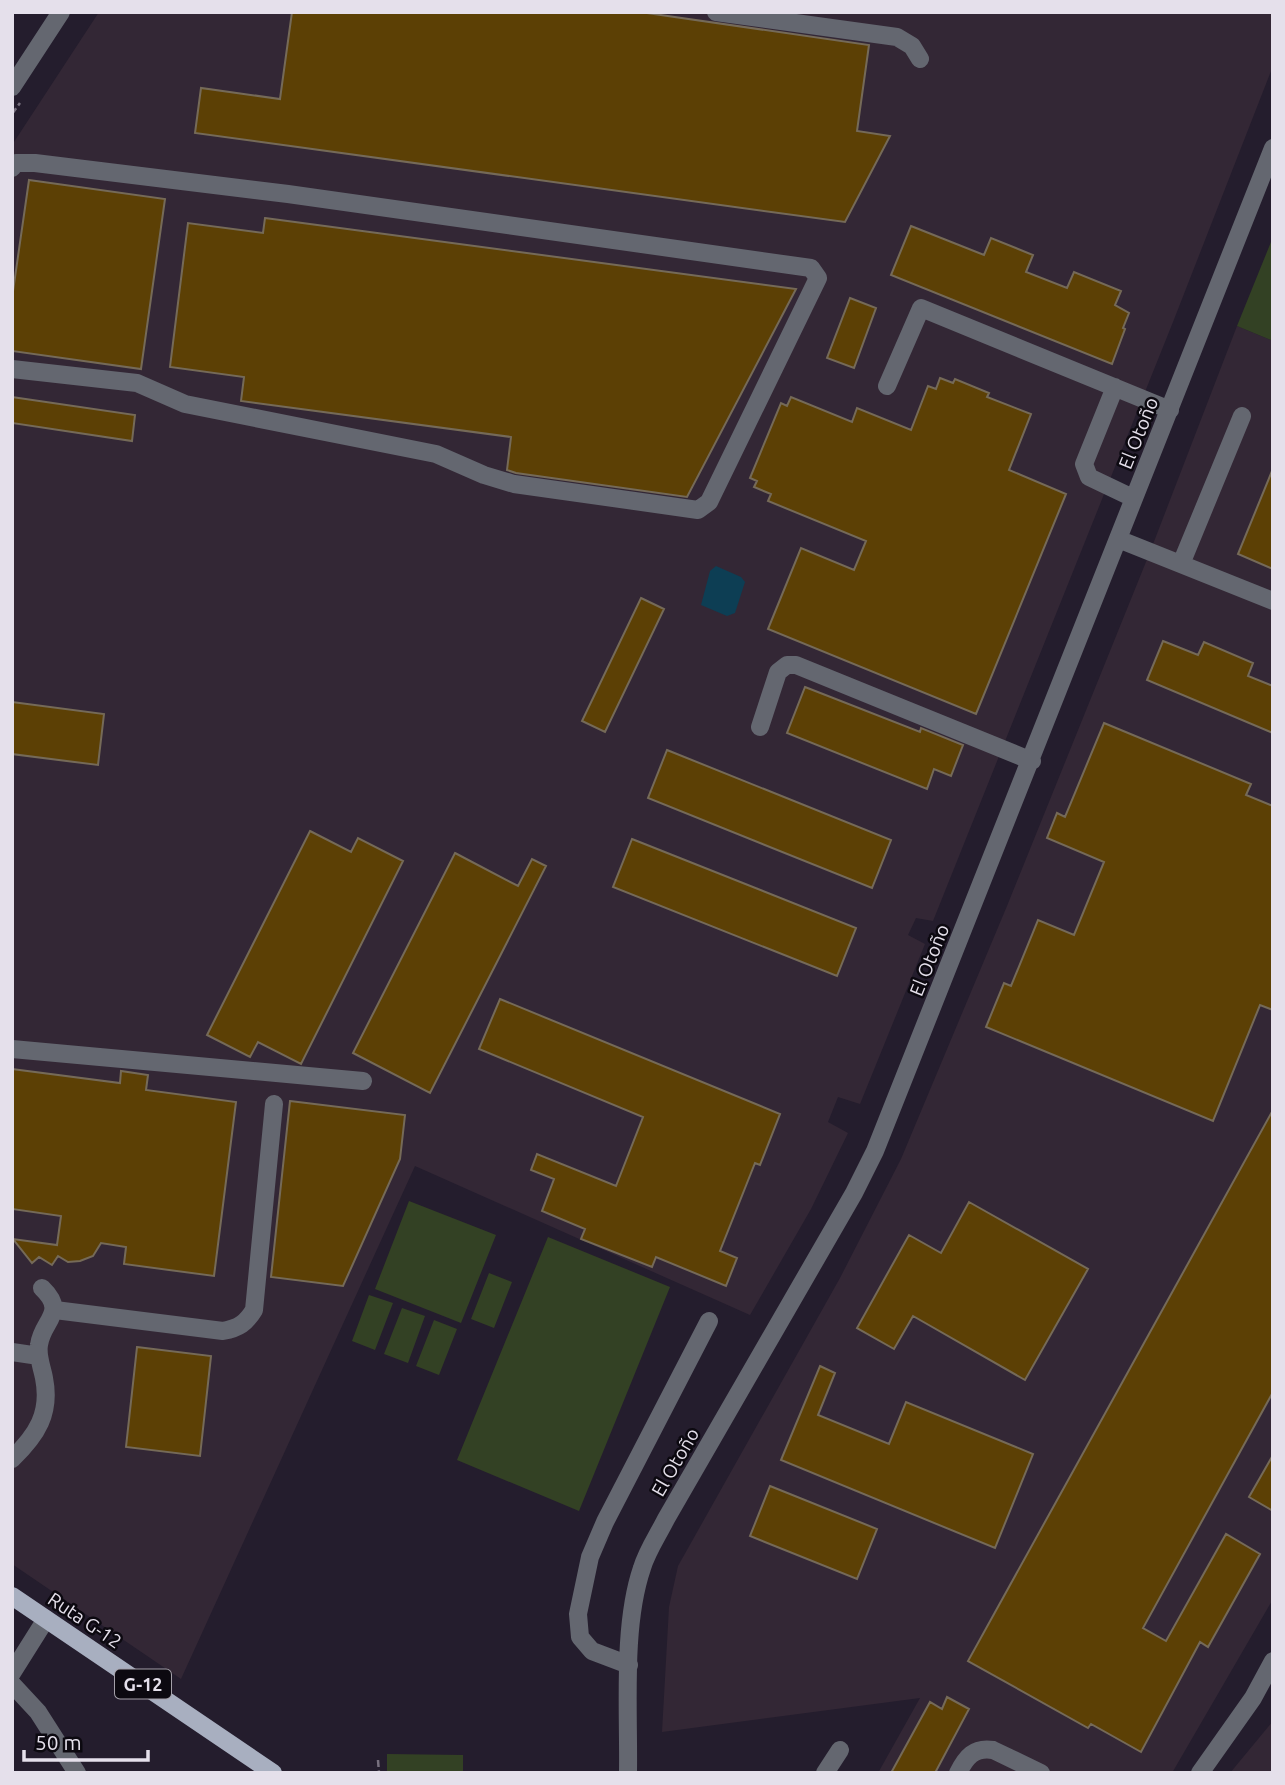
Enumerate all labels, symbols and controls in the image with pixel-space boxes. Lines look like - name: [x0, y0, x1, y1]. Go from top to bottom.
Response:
- street label: El Otoño: [1114, 394, 1162, 472]
- street label: El Otoño: [905, 921, 953, 999]
- street label: El Otoño: [647, 1424, 703, 1500]
- street label: Ruta G-12: [44, 1587, 126, 1653]
- road number: G-12: [115, 1670, 171, 1699]
- scale bar: [24, 1718, 149, 1762]
- text: 50 m: [35, 1730, 82, 1754]

